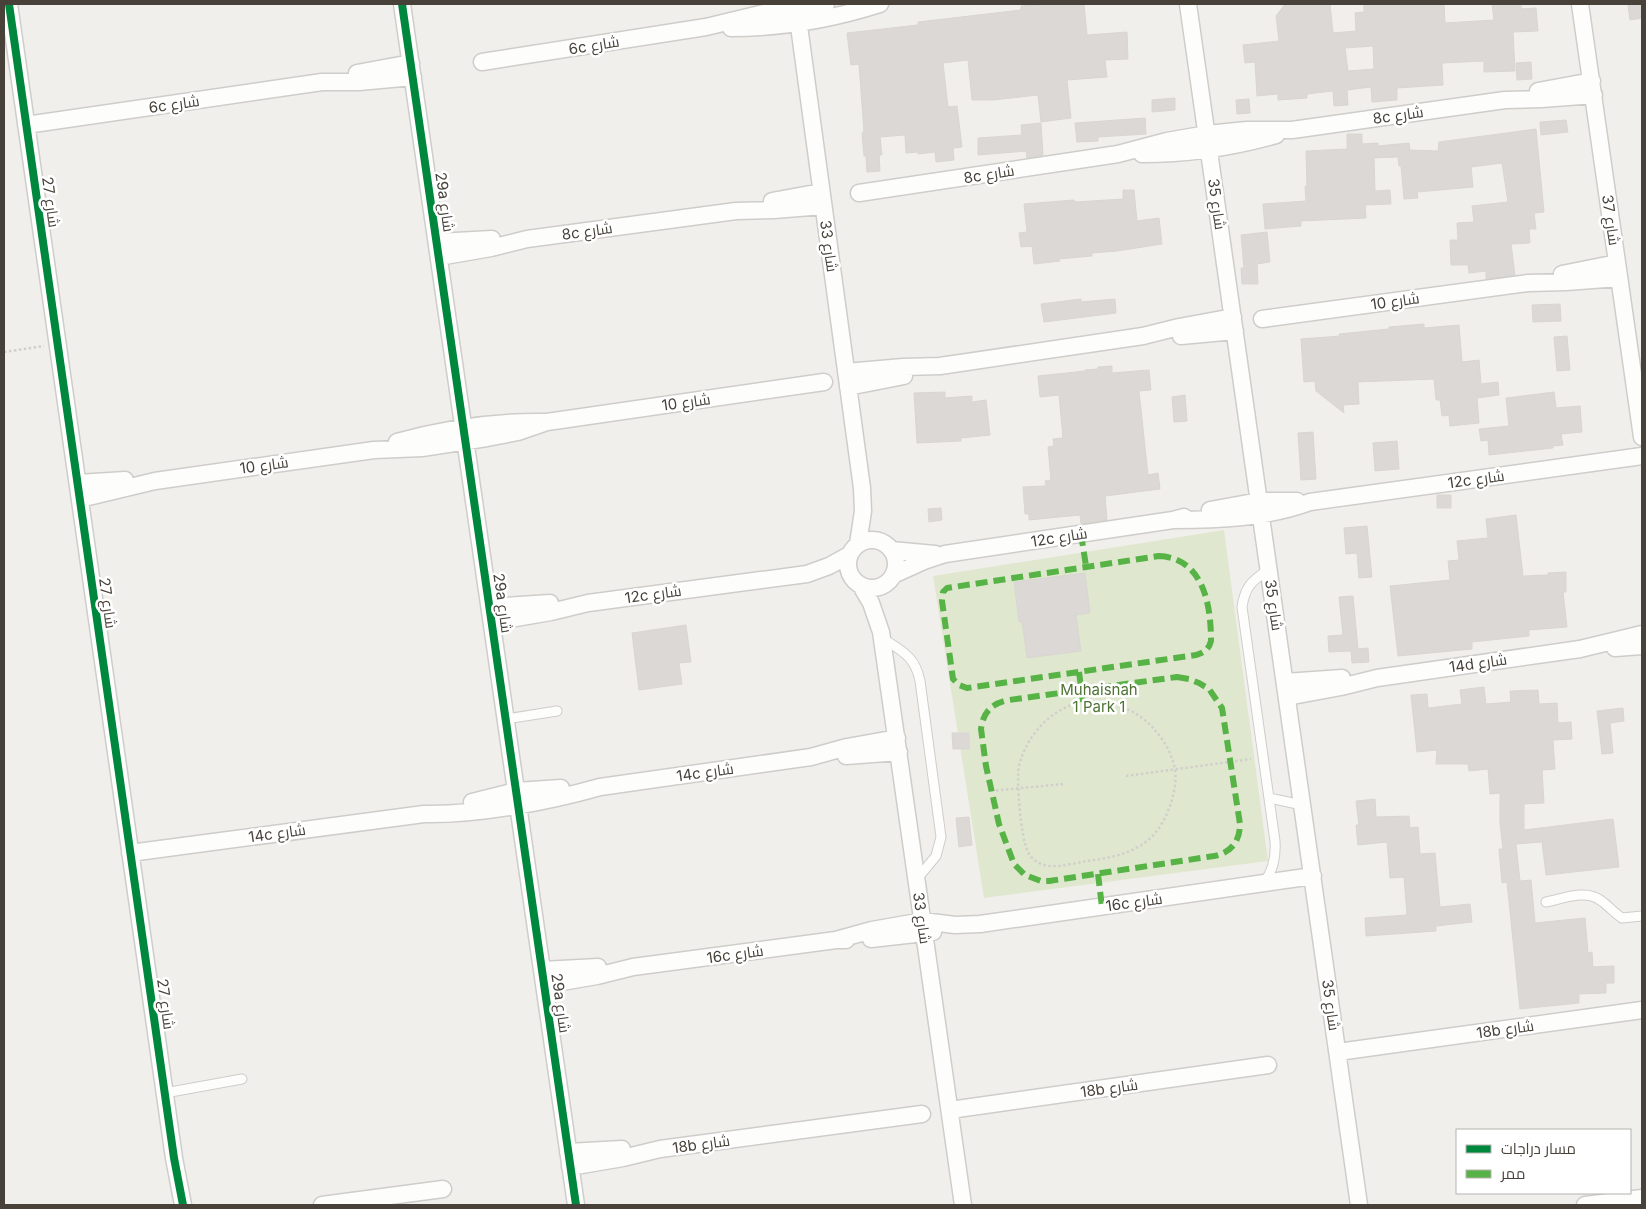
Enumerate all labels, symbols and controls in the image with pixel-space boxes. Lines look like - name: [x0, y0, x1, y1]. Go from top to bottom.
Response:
- street label: 6c شارع: [567, 32, 621, 60]
- street label: 6c شارع: [147, 91, 201, 119]
- street label: 8c شارع: [1371, 102, 1425, 130]
- street label: 8c شارع: [962, 161, 1016, 189]
- street label: 29a شارع: [429, 171, 459, 233]
- street label: شارع 27: [36, 175, 64, 229]
- street label: شارع 35: [1202, 177, 1230, 231]
- street label: شارع 37: [1596, 193, 1624, 247]
- street label: 8c شارع: [560, 218, 614, 246]
- street label: شارع 33: [814, 219, 842, 273]
- street label: شارع 10: [1369, 288, 1421, 316]
- street label: شارع 10: [660, 389, 712, 417]
- street label: شارع 10: [238, 452, 290, 480]
- street label: 12c شارع: [1446, 466, 1506, 494]
- street label: 12c شارع: [1029, 523, 1089, 553]
- street label: 29a شارع: [487, 572, 517, 634]
- street label: شارع 27: [93, 576, 121, 630]
- street label: شارع 35: [1259, 578, 1287, 632]
- street label: 12c شارع: [623, 581, 683, 609]
- street label: 14d شارع: [1448, 650, 1508, 678]
- park label: Muhaisnah 1 Park 1: [1060, 680, 1138, 716]
- street label: 14c شارع: [675, 759, 735, 787]
- street label: 14c شارع: [247, 820, 307, 848]
- street label: 16c شارع: [1104, 889, 1164, 917]
- street label: شارع 33: [907, 891, 935, 945]
- street label: 16c شارع: [705, 941, 765, 969]
- street label: 29a شارع: [545, 972, 575, 1034]
- street label: شارع 27: [151, 977, 179, 1031]
- street label: شارع 35: [1316, 978, 1344, 1032]
- street label: 18b شارع: [1475, 1016, 1535, 1044]
- street label: 18b شارع: [1079, 1075, 1139, 1103]
- legend: [1456, 1129, 1631, 1194]
- street label: 18b شارع: [671, 1131, 731, 1159]
- text: مسار دراجات: [1501, 1139, 1576, 1158]
- text: ممر: [1500, 1164, 1525, 1183]

